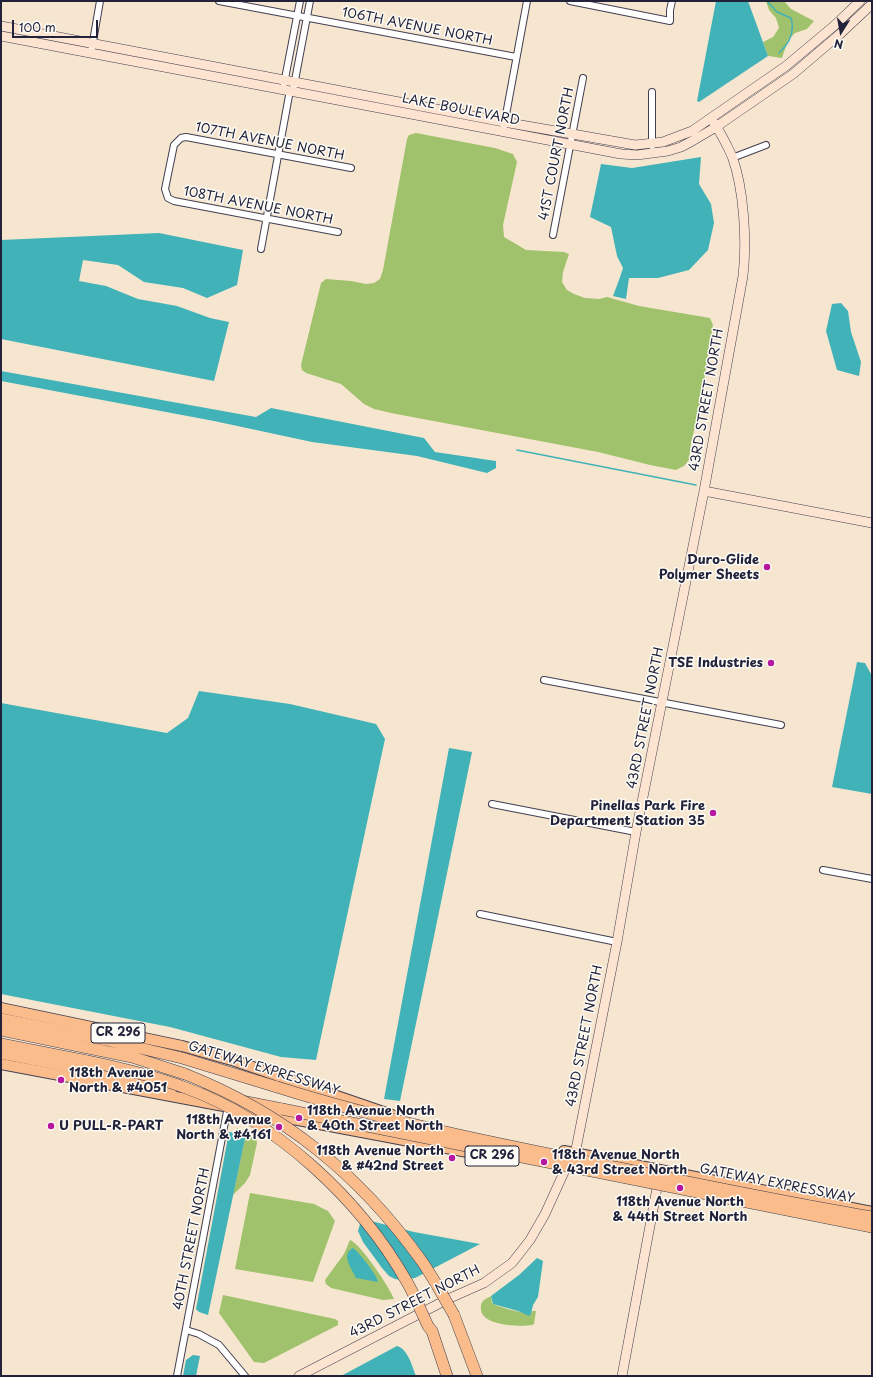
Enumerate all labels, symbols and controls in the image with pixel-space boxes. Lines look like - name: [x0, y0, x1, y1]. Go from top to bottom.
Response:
- street label: 106TH AVENUE NORTH: [340, 5, 494, 49]
- scale bar: [14, 12, 100, 38]
- north arrow: [821, 12, 861, 52]
- text: 100 m: [19, 18, 56, 36]
- text: N: [833, 35, 845, 53]
- street label: 41ST COURT NORTH: [536, 86, 578, 222]
- street label: LAKE BOULEVARD: [401, 91, 521, 129]
- street label: 107TH AVENUE NORTH: [194, 120, 346, 164]
- street label: 108TH AVENUE NORTH: [182, 184, 334, 228]
- street label: 43RD STREET NORTH: [687, 328, 727, 472]
- place label: Duro-Glide Polymer Sheets: [659, 552, 759, 583]
- marker: Duro-Glide Polymer Sheets: [762, 562, 772, 572]
- street label: 43RD STREET NORTH: [625, 646, 667, 790]
- place label: TSE Industries: [668, 655, 763, 671]
- marker: TSE Industries: [766, 658, 776, 668]
- place label: Pinellas Park Fire Department Station 35: [550, 798, 705, 829]
- marker: Pinellas Park Fire Department Station 35: [708, 808, 718, 818]
- street label: 43RD STREET NORTH: [564, 964, 606, 1108]
- road number: CR 296: [91, 1023, 145, 1043]
- street label: GATEWAY EXPRESSWAY: [186, 1039, 342, 1099]
- place label: 118th Avenue North & #4051: [69, 1065, 167, 1096]
- marker: 118th Avenue North & #4051: [56, 1075, 66, 1085]
- place label: 118th Avenue North & 40th Street North: [307, 1103, 443, 1134]
- place label: 118th Avenue North & #4161: [176, 1112, 271, 1143]
- marker: 118th Avenue North & 40th Street North: [294, 1113, 304, 1123]
- place label: U PULL-R-PART: [59, 1118, 163, 1134]
- marker: U PULL-R-PART: [46, 1121, 56, 1131]
- marker: 118th Avenue North & #4161: [274, 1122, 284, 1132]
- place label: 118th Avenue North & #42nd Street: [316, 1143, 444, 1174]
- road number: CR 296: [465, 1146, 519, 1166]
- place label: 118th Avenue North & 43rd Street North: [552, 1147, 687, 1178]
- marker: 118th Avenue North & #42nd Street: [447, 1153, 457, 1163]
- marker: 118th Avenue North & 43rd Street North: [539, 1157, 549, 1167]
- street label: GATEWAY EXPRESSWAY: [698, 1161, 856, 1207]
- street label: 40TH STREET NORTH: [171, 1167, 213, 1311]
- marker: 118th Avenue North & 44th Street North: [675, 1183, 685, 1193]
- place label: 118th Avenue North & 44th Street North: [612, 1194, 748, 1225]
- street label: 43RD STREET NORTH: [347, 1262, 483, 1342]

